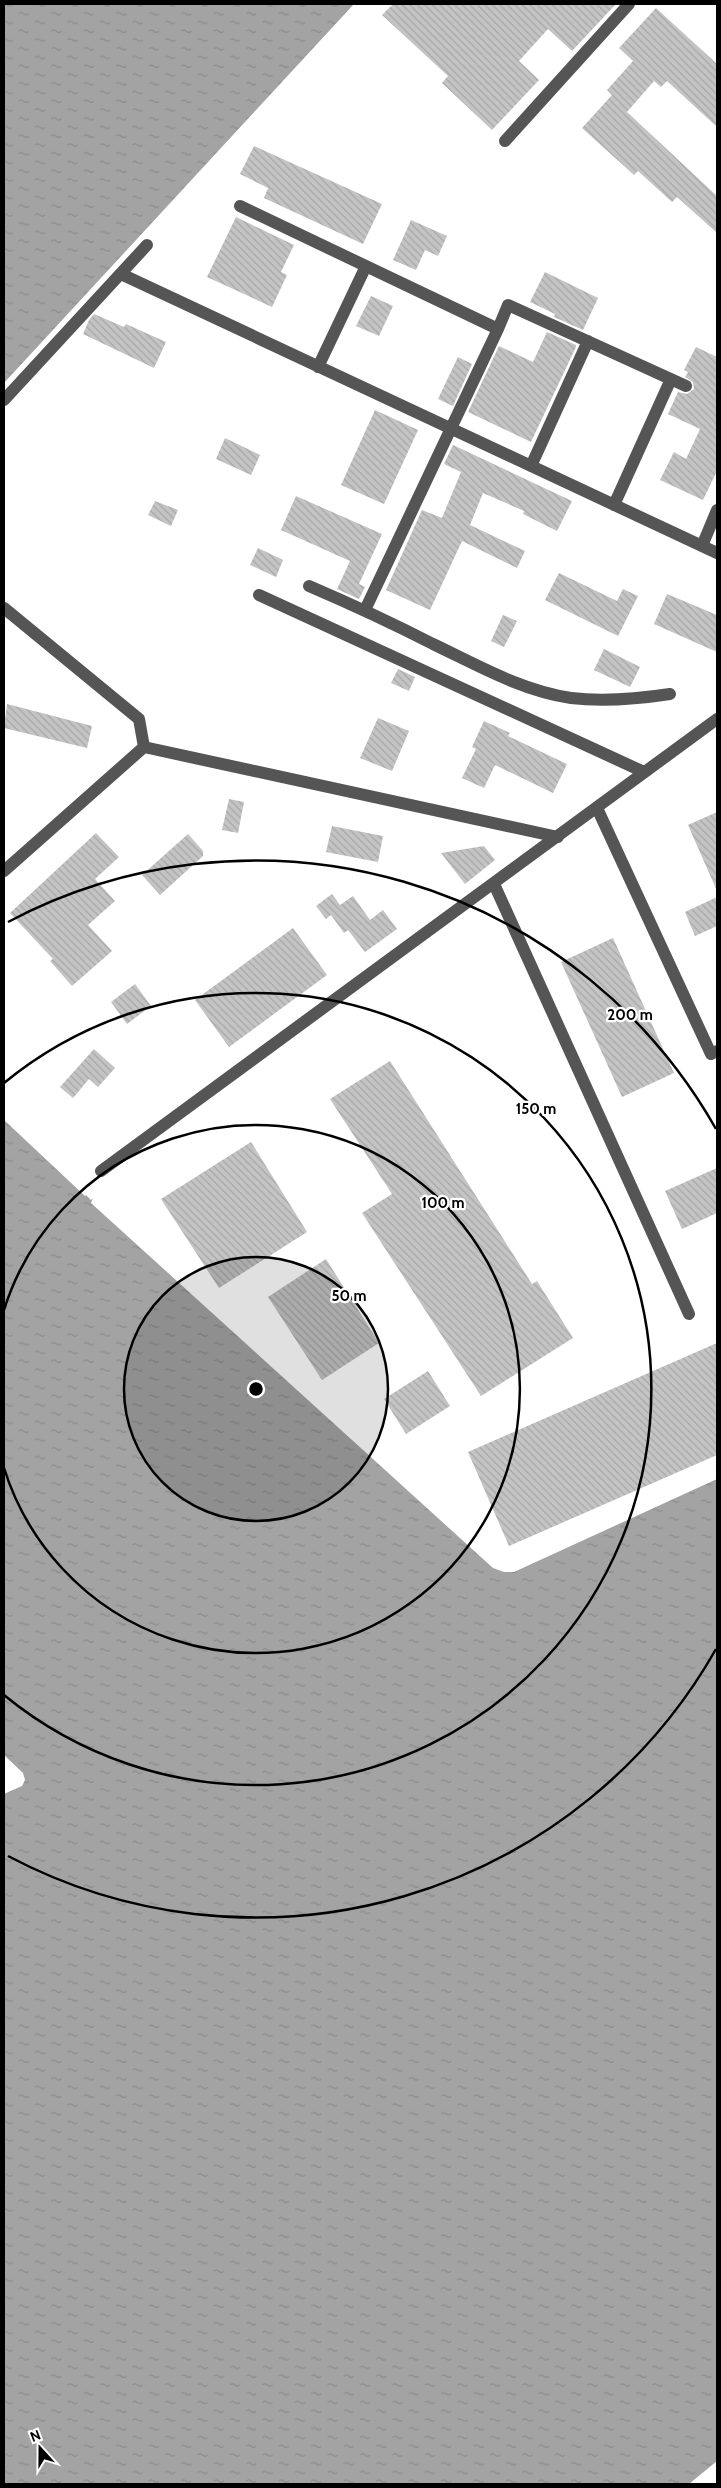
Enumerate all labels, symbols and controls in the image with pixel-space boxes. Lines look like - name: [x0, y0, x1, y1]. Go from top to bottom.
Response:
- text: 200 m: [607, 1006, 653, 1024]
- text: 150 m: [516, 1100, 556, 1118]
- text: 100 m: [421, 1194, 465, 1212]
- text: 50 m: [331, 1287, 367, 1305]
- centre of rings: [247, 1380, 265, 1398]
- north arrow: [15, 2423, 65, 2473]
- text: N: [27, 2426, 43, 2446]

